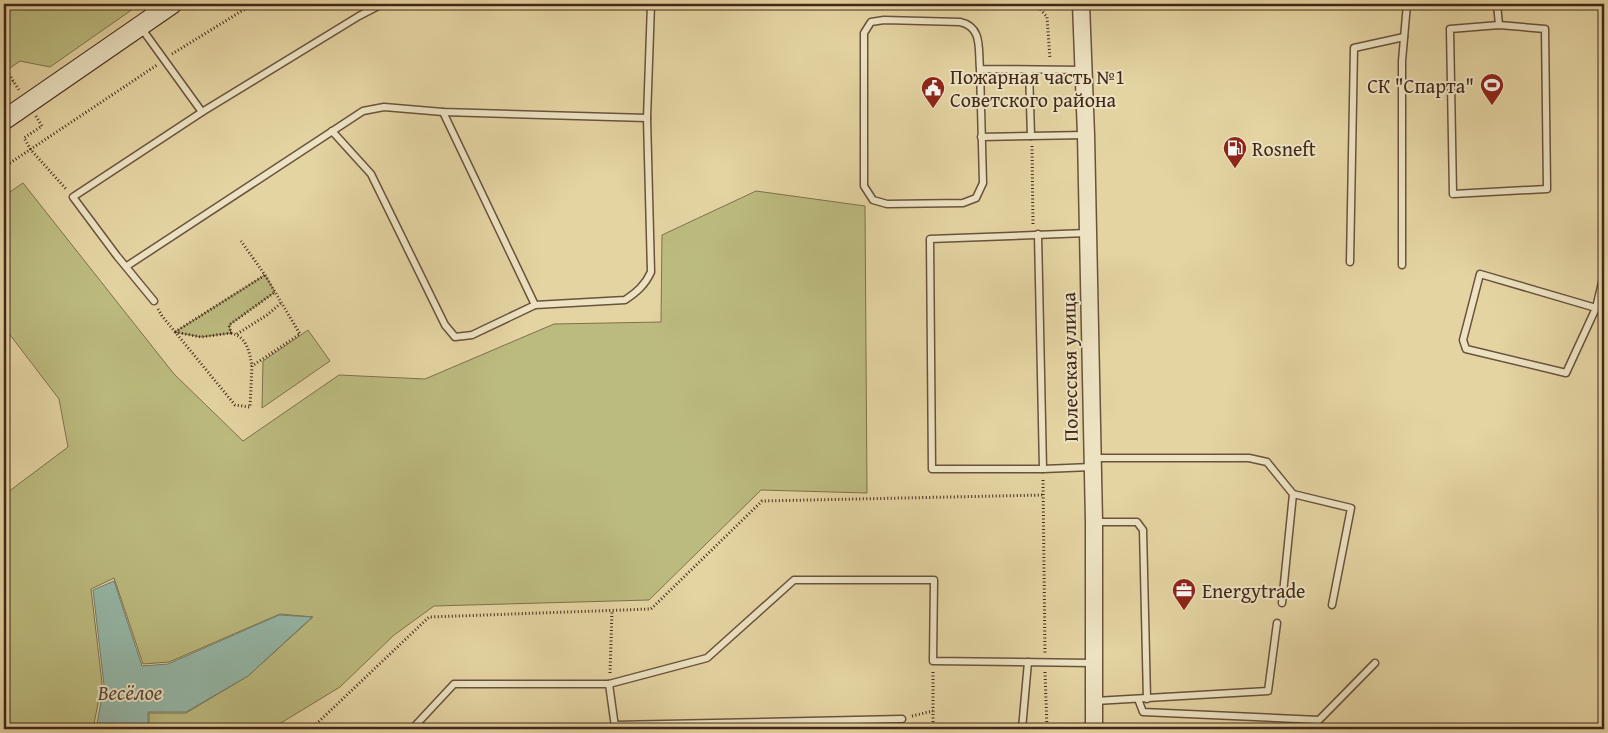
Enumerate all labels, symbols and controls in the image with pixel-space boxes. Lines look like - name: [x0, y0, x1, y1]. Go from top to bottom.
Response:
- place label: Пожарная часть №1 Советского района: [950, 62, 1125, 114]
- place label: СК "Спарта": [1367, 71, 1474, 100]
- sports icon: СК "Спарта": [1479, 72, 1505, 106]
- public building icon: Пожарная часть №1 Советского района: [920, 75, 946, 109]
- place label: Rosneft: [1252, 134, 1316, 163]
- fuel station icon: Rosneft: [1222, 135, 1248, 169]
- street label: Полесская улица: [1053, 291, 1085, 442]
- place label: Energytrade: [1202, 576, 1306, 605]
- office icon: Energytrade: [1171, 577, 1197, 611]
- water label: Весёлое: [97, 677, 162, 708]

